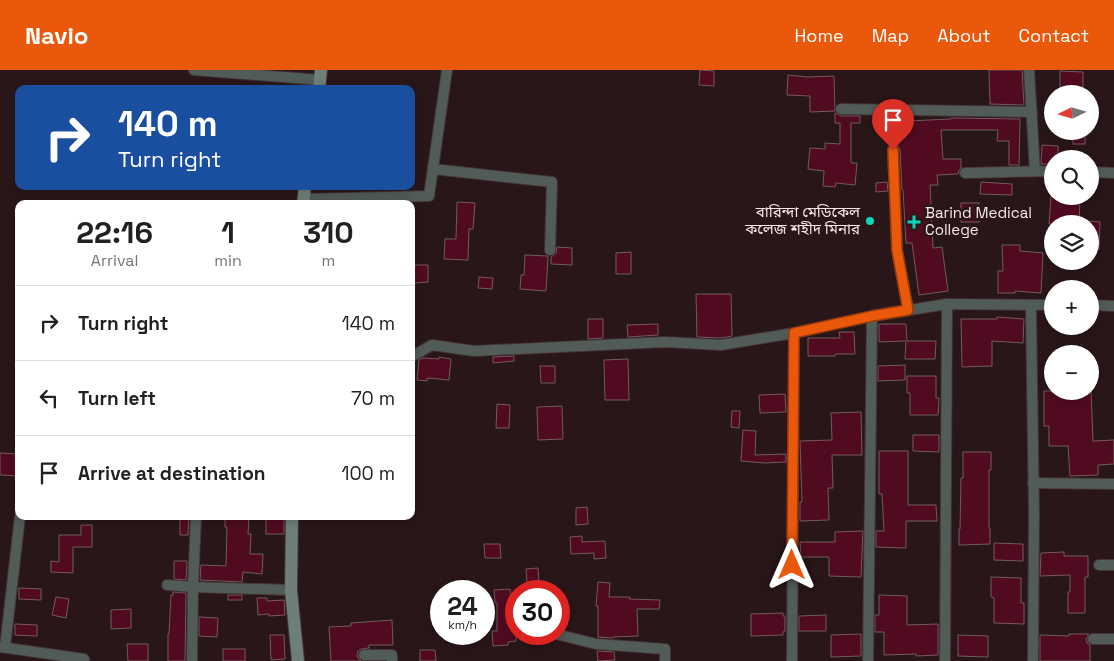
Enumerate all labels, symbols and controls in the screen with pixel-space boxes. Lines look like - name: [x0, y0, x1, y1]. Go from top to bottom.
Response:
- text: Navio: [25, 20, 89, 51]
- text: Home: [795, 24, 844, 47]
- text: Map: [872, 24, 909, 47]
- text: About: [937, 24, 991, 47]
- text: Contact: [1019, 24, 1089, 47]
- north arrow: [1044, 85, 1099, 140]
- map controls: [1044, 85, 1099, 400]
- pin: [872, 99, 914, 150]
- text: 140 m: [118, 102, 218, 146]
- icon: right: [35, 105, 100, 170]
- icon: arrive: [879, 106, 907, 134]
- text: Turn right: [118, 145, 221, 173]
- button: search: [1044, 150, 1099, 205]
- place label: বারিন্দা মেডিকেল কলেজ শহীদ মিনার: [744, 202, 861, 238]
- place label: Barind Medical College: [925, 203, 1032, 239]
- text: 22:16: [76, 213, 153, 252]
- text: 1: [221, 213, 235, 252]
- text: 310: [303, 213, 354, 252]
- marker: বারিন্দা মেডিকেল কলেজ শহীদ মিনার: [864, 215, 876, 227]
- marker: Barind Medical College: [907, 215, 921, 229]
- button: layers: [1044, 215, 1099, 270]
- text: Arrival: [91, 250, 138, 271]
- text: min: [214, 250, 242, 271]
- text: m: [321, 250, 335, 271]
- button: +: [1044, 280, 1099, 335]
- icon: right: [35, 309, 63, 337]
- text: Turn right: [78, 311, 168, 336]
- text: 140 m: [342, 311, 395, 336]
- button: −: [1044, 345, 1099, 400]
- icon: left: [35, 384, 63, 412]
- text: Turn left: [78, 386, 156, 411]
- text: 70 m: [351, 386, 395, 411]
- icon: arrive: [35, 459, 63, 487]
- text: Arrive at destination: [78, 461, 266, 486]
- text: 100 m: [341, 461, 395, 486]
- position arrow: [765, 538, 817, 590]
- speed limit sign: 30: [505, 580, 570, 645]
- text: 24: [447, 590, 478, 622]
- text: km/h: [448, 617, 477, 633]

